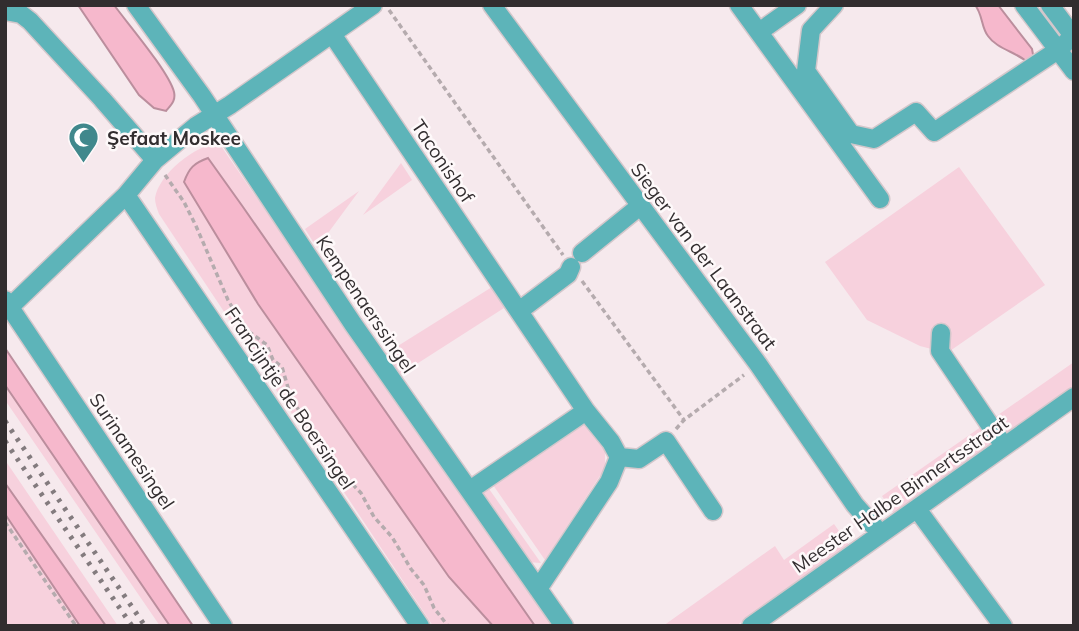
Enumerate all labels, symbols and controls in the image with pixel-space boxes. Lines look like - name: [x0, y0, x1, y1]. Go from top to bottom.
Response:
- street label: Taconishof: [407, 115, 480, 208]
- mosque icon: Şefaat Moskee: [67, 121, 101, 165]
- place label: Şefaat Moskee: [107, 126, 241, 150]
- street label: Sieger van der Laanstraat: [626, 158, 782, 354]
- street label: Kempenaerssingel: [311, 231, 421, 377]
- street label: Francijntje de Boersingel: [220, 302, 360, 494]
- street label: Surinamesingel: [84, 388, 180, 514]
- street label: Meester Halbe Binnertsstraat: [787, 410, 1013, 578]

